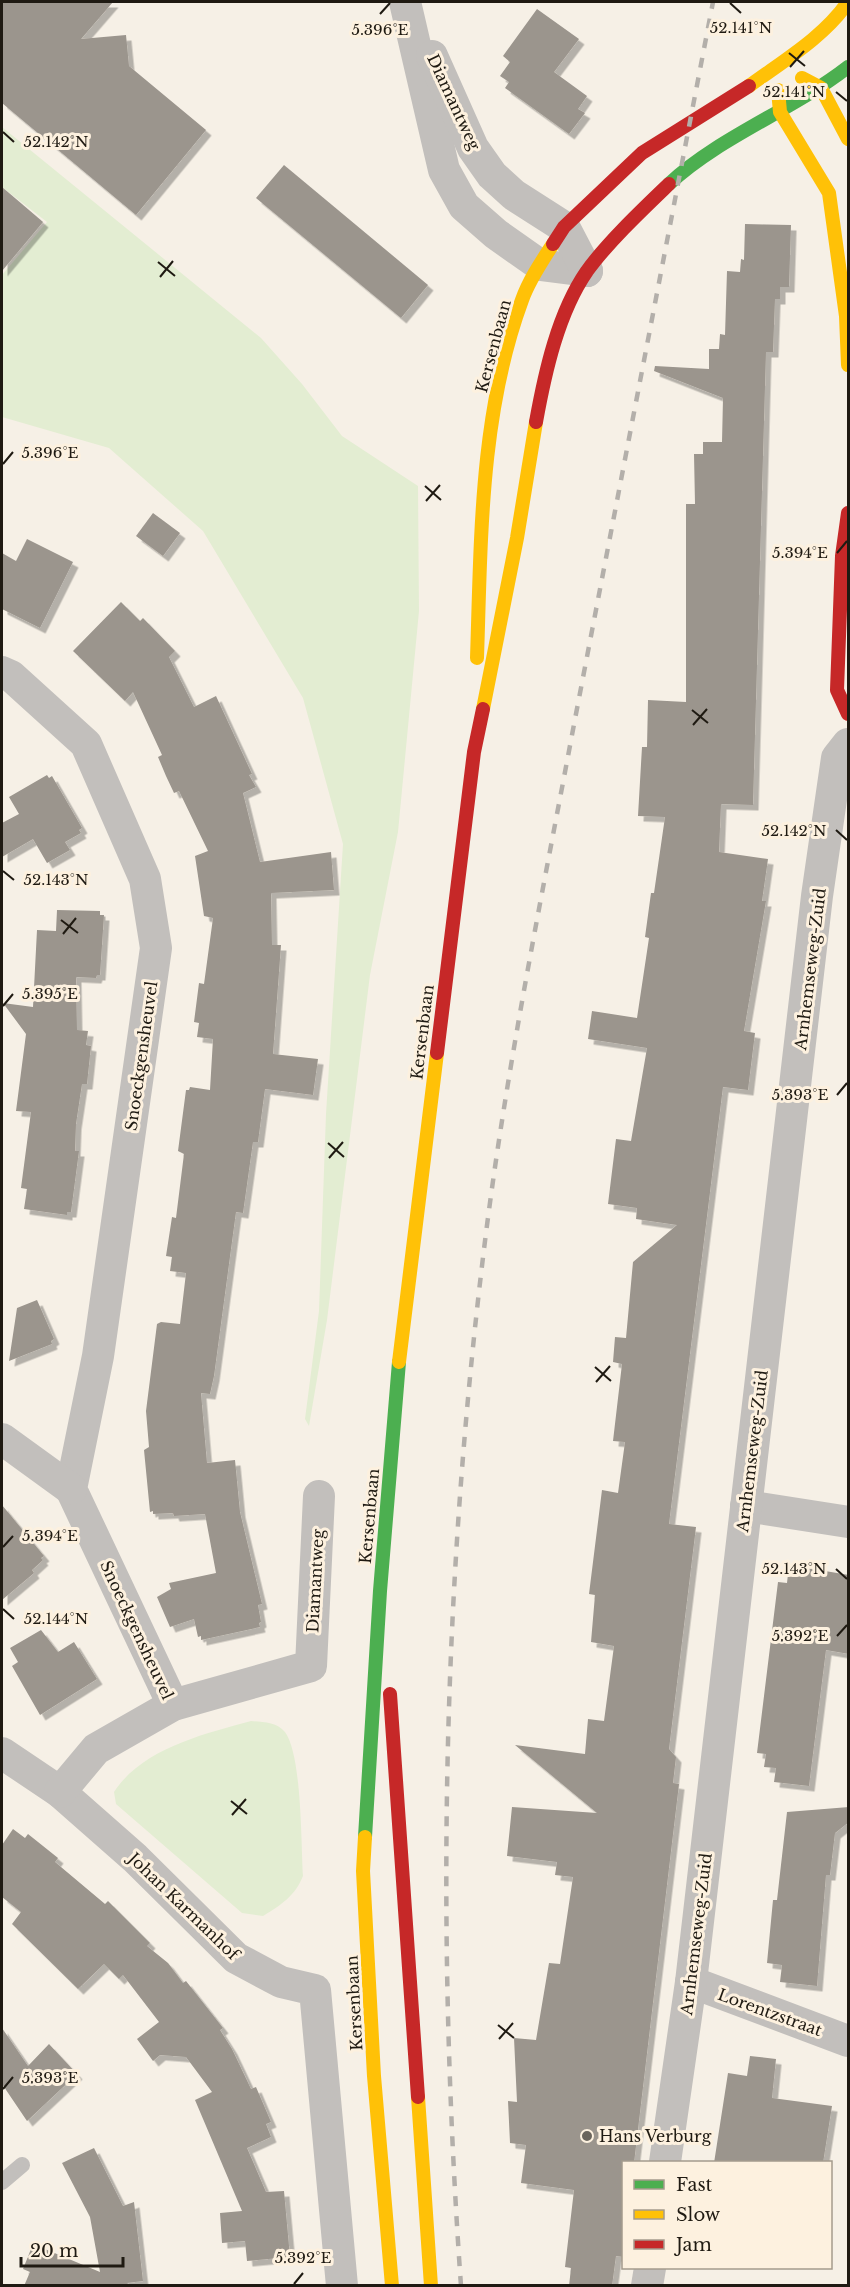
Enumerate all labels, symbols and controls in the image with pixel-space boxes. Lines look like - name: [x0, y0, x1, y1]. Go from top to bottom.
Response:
- text: 52.141°N: [710, 18, 772, 37]
- text: 5.396°E: [352, 20, 409, 39]
- street label: Diamantweg: [423, 51, 485, 154]
- text: 52.141°N: [763, 82, 825, 101]
- text: 52.142°N: [23, 132, 89, 151]
- street label: Kersenbaan: [471, 297, 515, 395]
- text: 5.396°E: [22, 443, 79, 462]
- text: 5.394°E: [772, 543, 828, 562]
- text: 52.142°N: [761, 821, 827, 840]
- text: 52.143°N: [23, 870, 89, 889]
- street label: Arnhemseweg-Zuid: [790, 887, 830, 1052]
- street label: Snoeckgensheuvel: [121, 980, 161, 1132]
- street label: Kersenbaan: [406, 983, 438, 1081]
- text: 5.395°E: [22, 984, 78, 1003]
- text: 5.393°E: [772, 1085, 828, 1104]
- street label: Arnhemseweg-Zuid: [732, 1369, 772, 1534]
- street label: Kersenbaan: [355, 1468, 383, 1564]
- text: 5.394°E: [22, 1526, 78, 1545]
- street label: Diamantweg: [302, 1528, 328, 1633]
- street label: Snoeckgensheuvel: [96, 1557, 178, 1703]
- text: 52.143°N: [761, 1559, 827, 1578]
- text: 52.144°N: [24, 1609, 88, 1628]
- text: 5.392°E: [772, 1626, 828, 1645]
- street label: Johan Karmanhof: [123, 1847, 245, 1966]
- street label: Arnhemseweg-Zuid: [676, 1852, 716, 2017]
- street label: Kersenbaan: [342, 1955, 366, 2051]
- street label: Lorentzstraat: [715, 1984, 825, 2040]
- text: 5.393°E: [22, 2068, 78, 2087]
- place label: Hans Verburg: [599, 2126, 712, 2146]
- marker: Hans Verburg: [580, 2129, 594, 2143]
- legend: [622, 2161, 832, 2269]
- text: Fast: [676, 2174, 713, 2196]
- text: Slow: [676, 2204, 721, 2226]
- scale bar: [21, 2230, 123, 2268]
- text: Jam: [674, 2234, 712, 2256]
- text: 20 m: [30, 2240, 78, 2262]
- text: 5.392°E: [275, 2248, 331, 2267]

